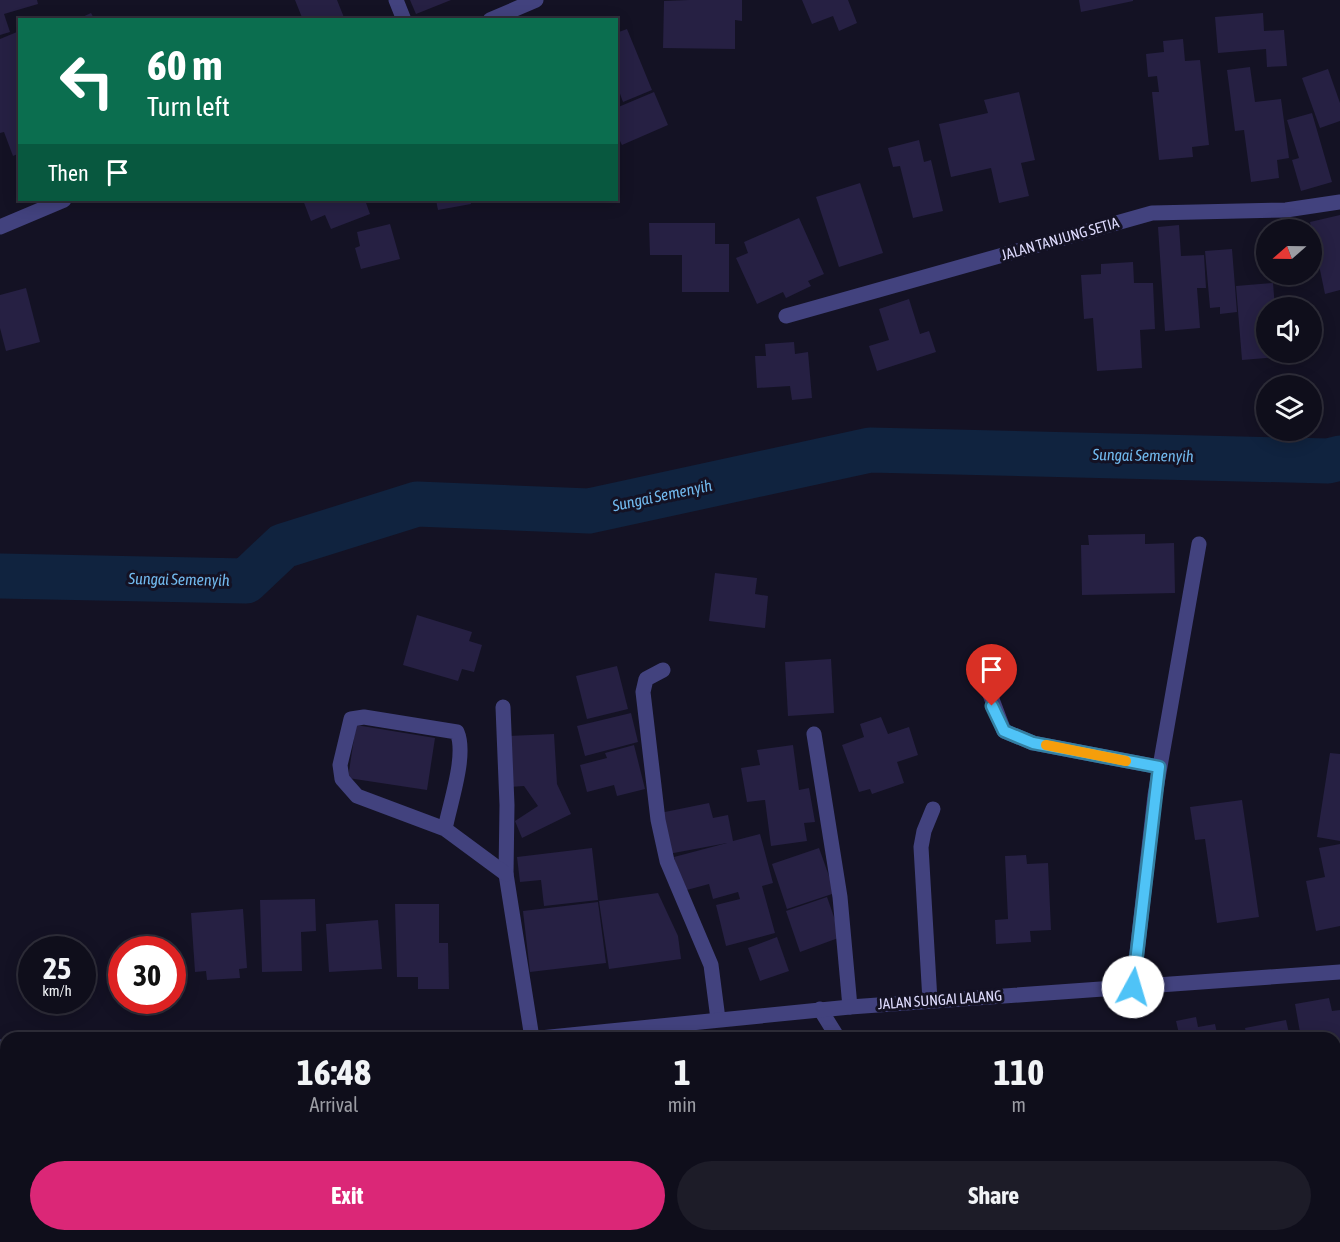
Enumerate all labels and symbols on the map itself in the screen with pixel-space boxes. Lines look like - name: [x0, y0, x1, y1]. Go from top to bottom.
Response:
- street label: JALAN TANJUNG SETIA: [999, 213, 1121, 263]
- north arrow: [1256, 219, 1322, 285]
- water label: Sungai Semenyih: [1091, 445, 1194, 466]
- water label: Sungai Semenyih: [610, 476, 714, 516]
- water label: Sungai Semenyih: [127, 569, 230, 590]
- pin: [966, 644, 1017, 706]
- speed limit sign: 30: [108, 936, 186, 1014]
- position arrow: [1101, 955, 1165, 1019]
- street label: JALAN SUNGAI LALANG: [877, 987, 1003, 1012]

